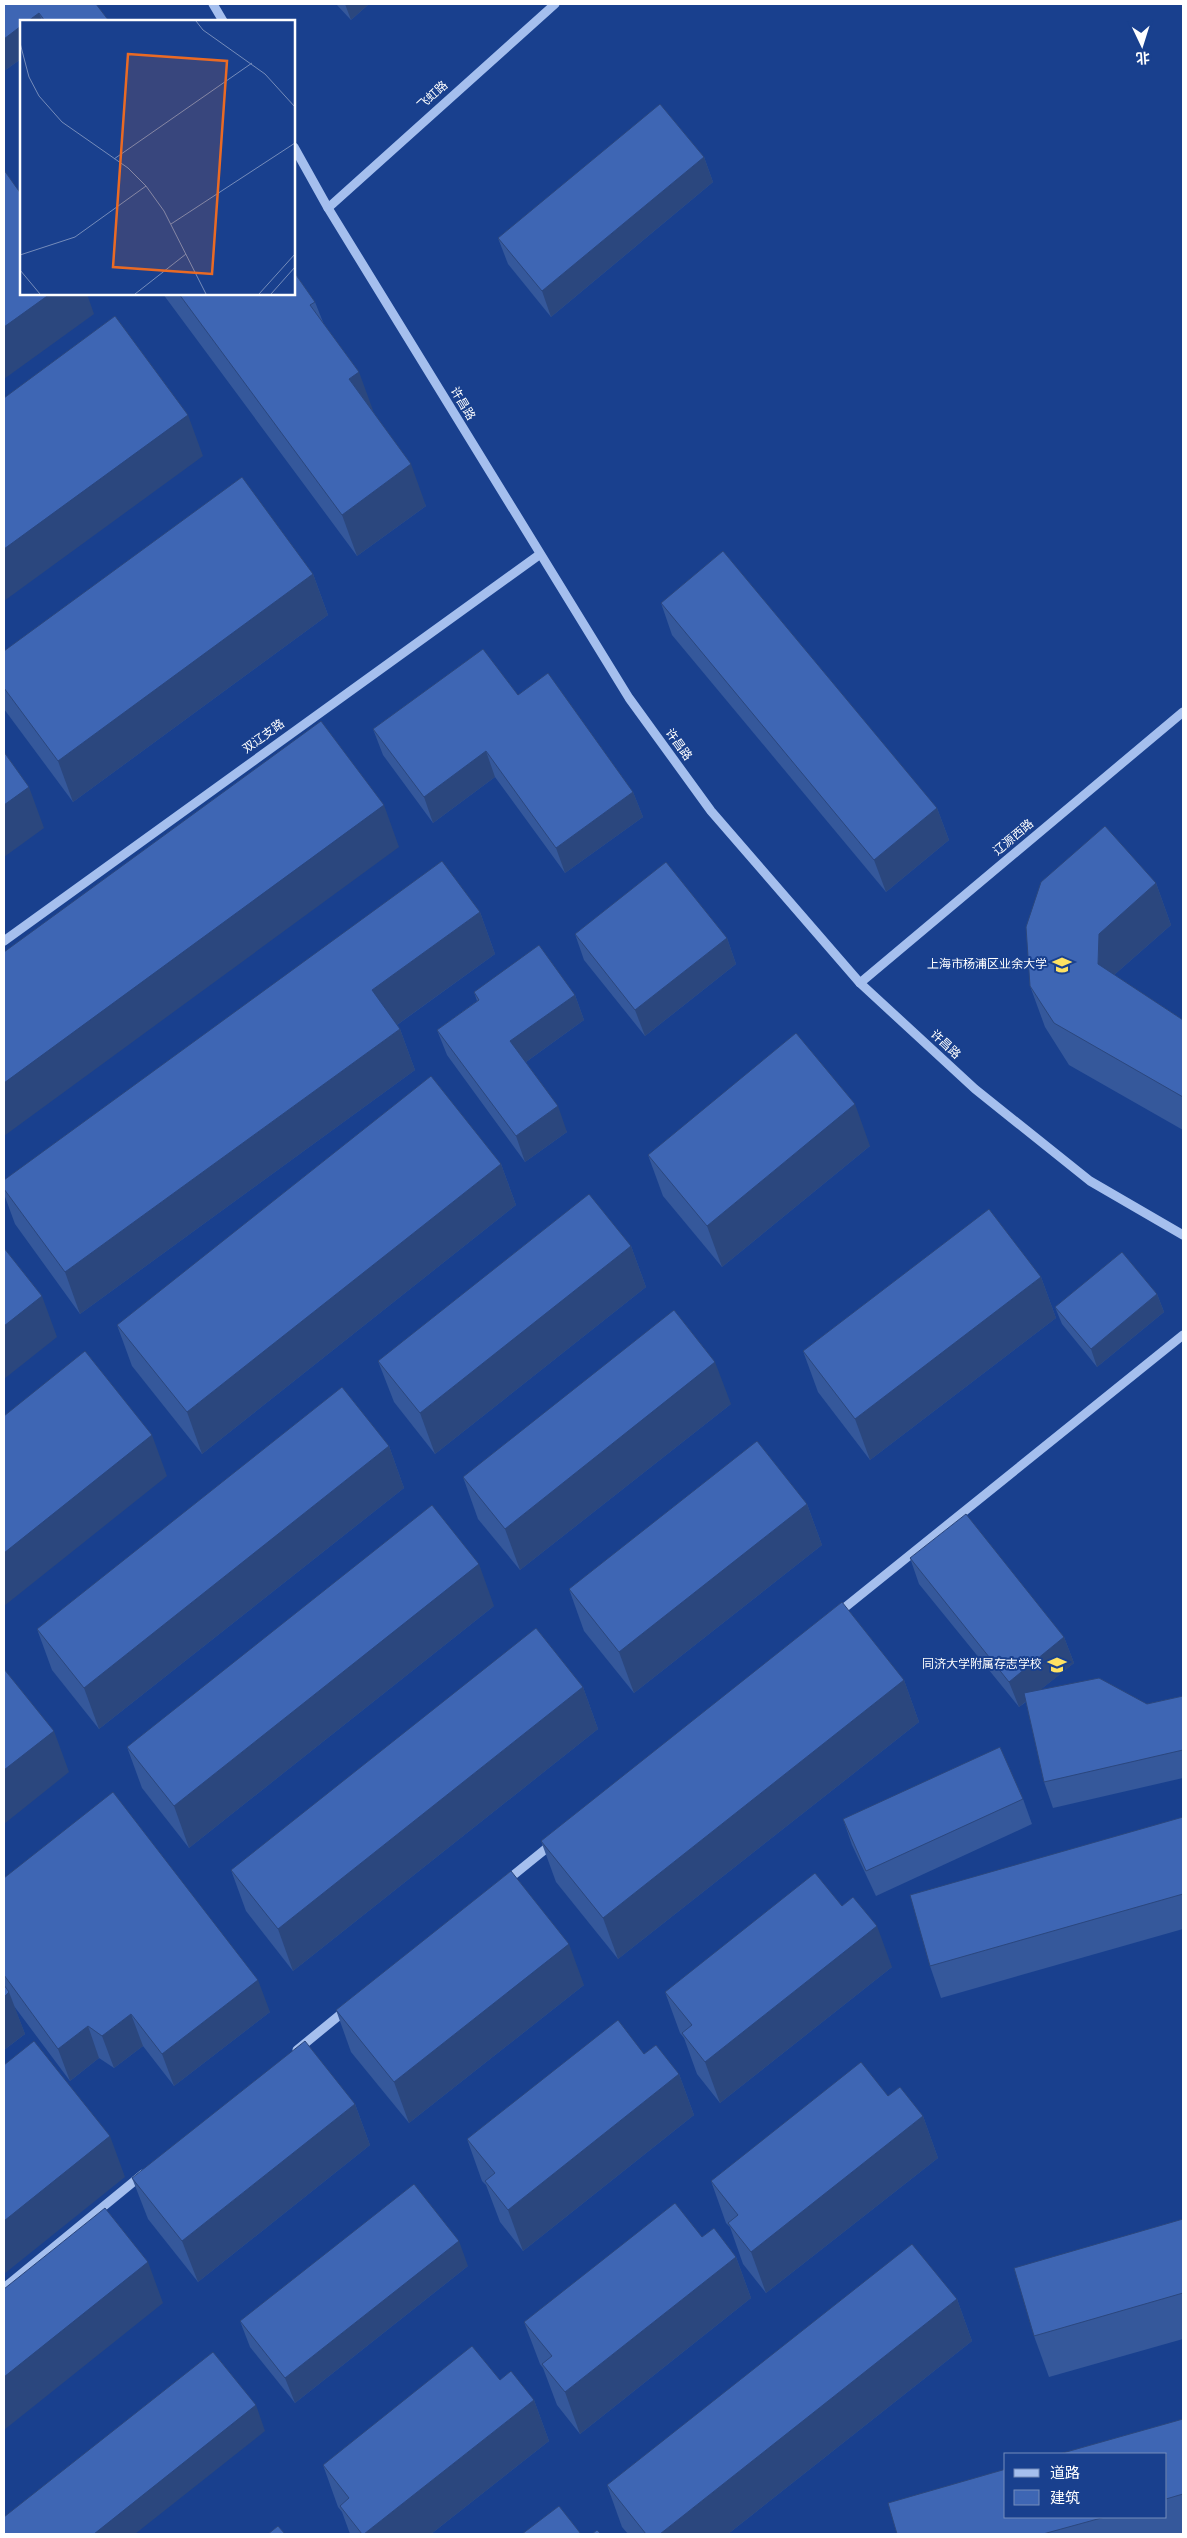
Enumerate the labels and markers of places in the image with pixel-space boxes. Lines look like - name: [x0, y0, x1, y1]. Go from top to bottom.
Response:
- school or university icon: 上海市杨浦区业余大学: [1051, 954, 1073, 976]
- place label: 上海市杨浦区业余大学: [927, 957, 1047, 973]
- school or university icon: 同济大学附属存志学校: [1046, 1654, 1068, 1676]
- place label: 同济大学附属存志学校: [922, 1657, 1042, 1673]

